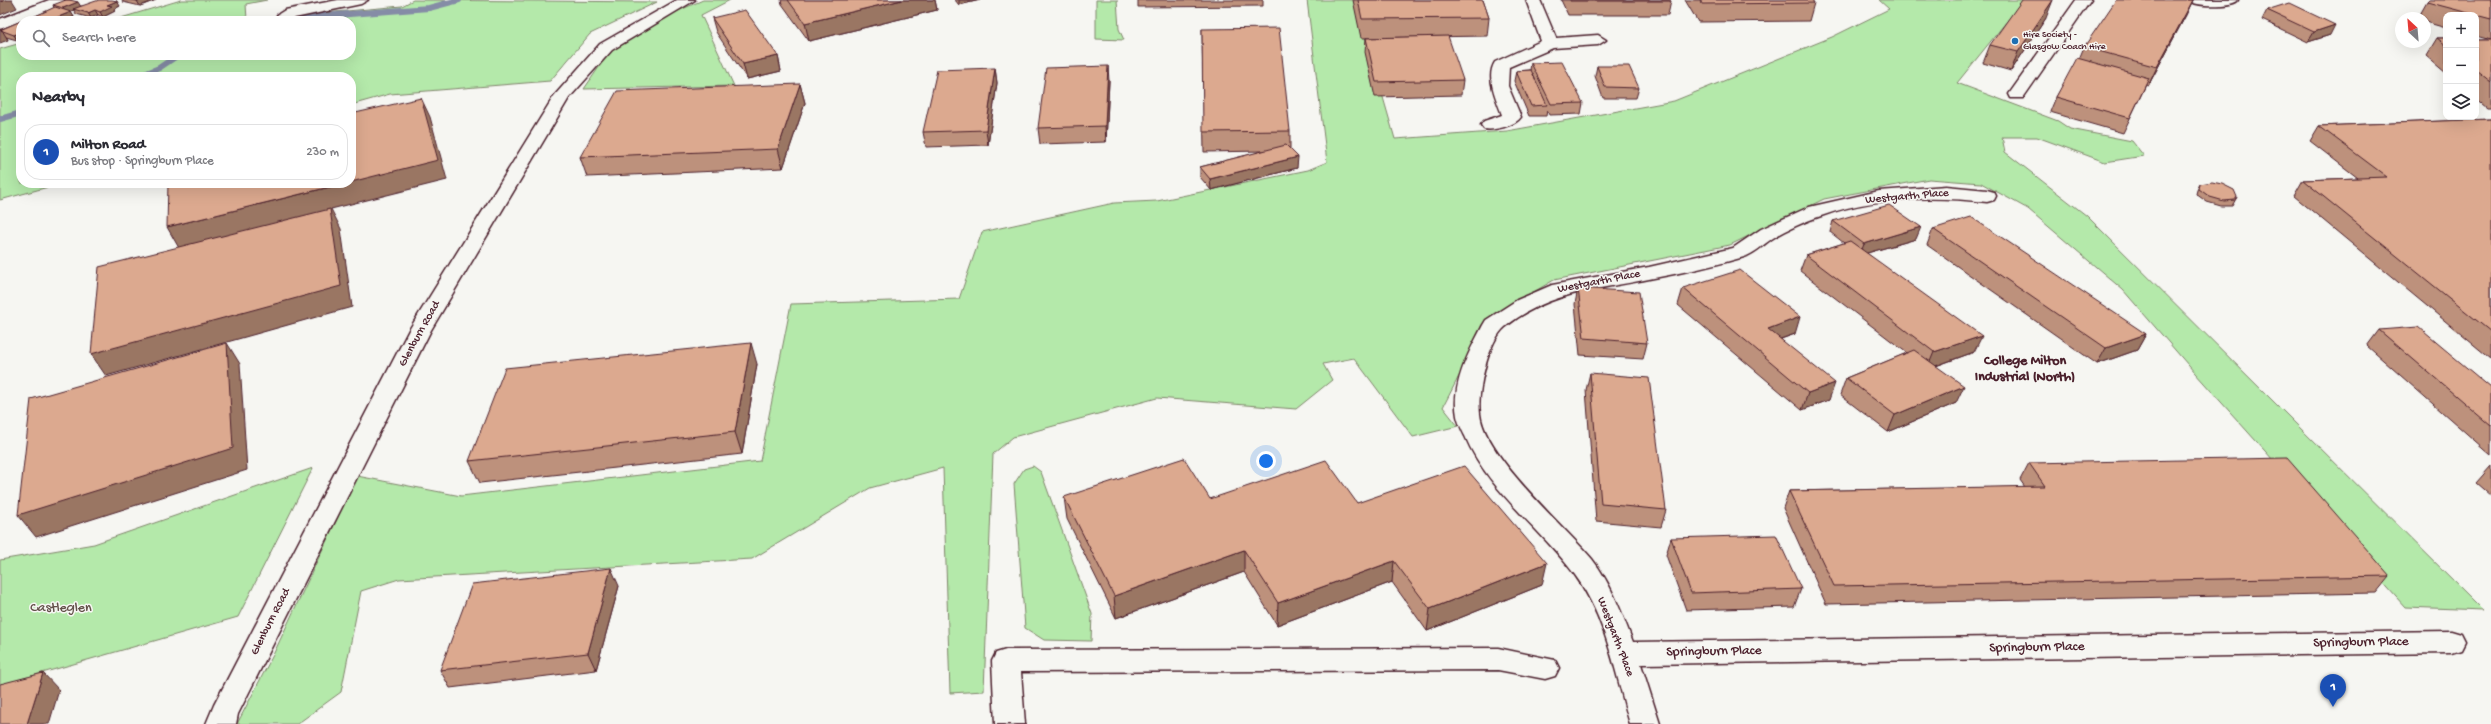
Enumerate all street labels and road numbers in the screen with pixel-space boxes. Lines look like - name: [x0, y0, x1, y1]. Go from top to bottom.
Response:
- street label: Westgarth Place: [1865, 186, 1950, 208]
- street label: Westgarth Place: [1557, 267, 1642, 297]
- street label: Glenburn Road: [396, 298, 444, 369]
- street label: Glenburn Road: [248, 585, 294, 658]
- street label: Westgarth Place: [1593, 595, 1637, 679]
- street label: Springburn Place: [2313, 634, 2410, 652]
- street label: Springburn Place: [1989, 639, 2086, 657]
- street label: Springburn Place: [1666, 643, 1763, 661]

